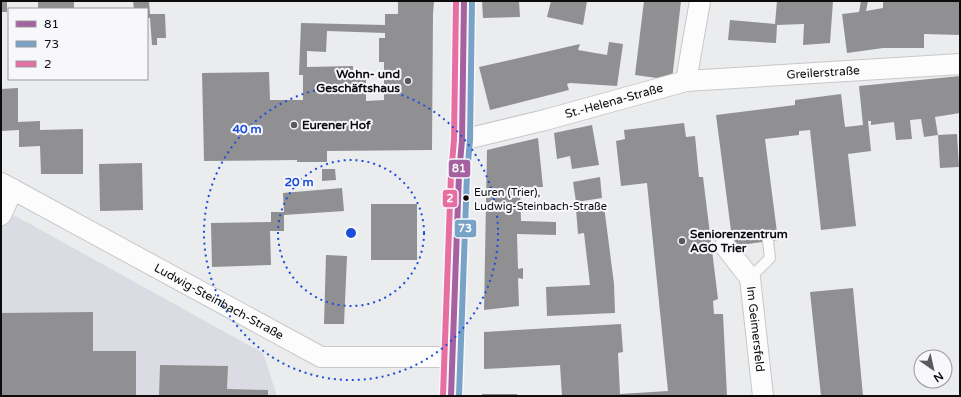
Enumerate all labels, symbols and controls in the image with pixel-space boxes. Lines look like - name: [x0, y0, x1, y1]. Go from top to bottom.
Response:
- legend: [8, 8, 148, 80]
- text: 81: [44, 17, 59, 31]
- text: 73: [44, 37, 59, 51]
- text: 2: [44, 57, 52, 71]
- street label: Greilerstraße: [786, 63, 860, 82]
- place label: Wohn- und Geschäftshaus: [316, 67, 400, 95]
- marker: Wohn- und Geschäftshaus: [403, 76, 413, 86]
- street label: St.-Helena-Straße: [563, 81, 665, 121]
- place label: Eurener Hof: [302, 118, 371, 132]
- marker: Eurener Hof: [289, 120, 299, 130]
- text: 40 m: [232, 122, 262, 136]
- line badge: 81: [448, 159, 471, 178]
- text: 81: [452, 162, 466, 175]
- text: 20 m: [284, 175, 314, 189]
- place label: Euren (Trier), Ludwig-Steinbach-Straße: [474, 186, 607, 213]
- line badge: 2: [442, 189, 458, 208]
- text: 2: [447, 192, 454, 205]
- marker: Euren (Trier), Ludwig-Steinbach-Straße: [461, 193, 471, 203]
- line badge: 73: [454, 219, 477, 238]
- text: 73: [458, 222, 472, 235]
- centre of rings: [344, 226, 358, 240]
- place label: Seniorenzentrum AGO Trier: [690, 227, 788, 255]
- marker: Seniorenzentrum AGO Trier: [677, 236, 687, 246]
- street label: Ludwig-Steinbach-Straße: [152, 261, 286, 342]
- street label: Im Geimersfeld: [744, 285, 767, 373]
- north arrow: [913, 349, 953, 389]
- text: N: [931, 369, 946, 385]

